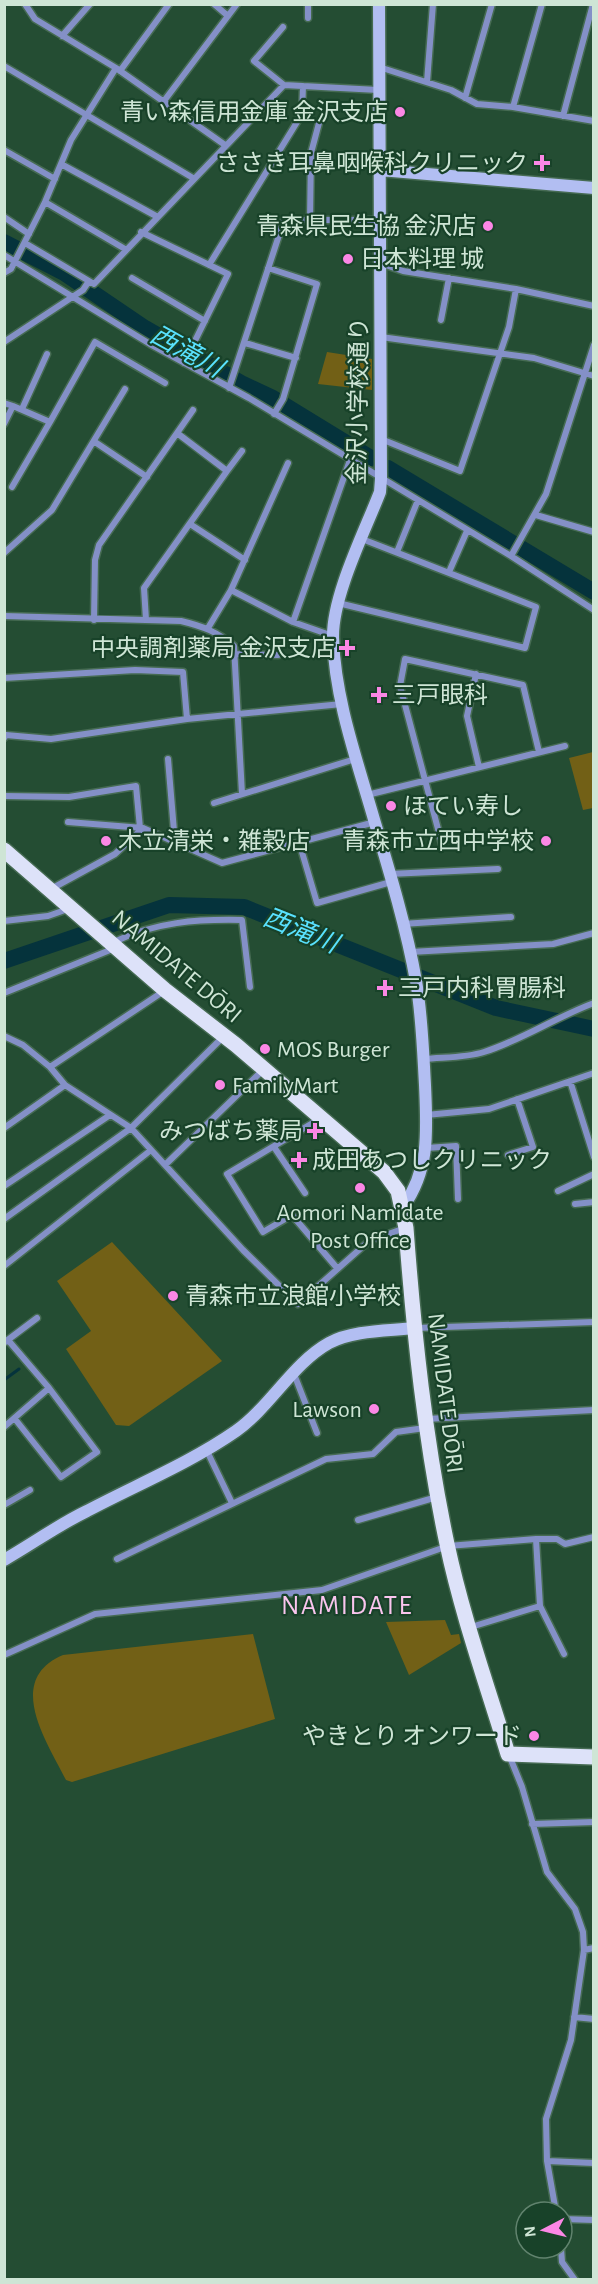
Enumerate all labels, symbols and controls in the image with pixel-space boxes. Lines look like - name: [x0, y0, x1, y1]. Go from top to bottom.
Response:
- place label: 青い森信用金庫 金沢支店: [120, 99, 388, 125]
- marker: 青い森信用金庫 金沢支店: [393, 105, 407, 119]
- place label: ささき耳鼻咽喉科クリニック: [216, 150, 528, 176]
- marker: ささき耳鼻咽喉科クリニック: [533, 154, 551, 172]
- place label: 青森県民生協 金沢店: [256, 213, 476, 239]
- marker: 青森県民生協 金沢店: [481, 219, 495, 233]
- place label: 日本料理 城: [360, 246, 484, 272]
- marker: 日本料理 城: [341, 252, 355, 266]
- street label: 金沢小学校通り: [344, 317, 372, 485]
- water label: 西滝川: [146, 321, 230, 384]
- place label: 中央調剤薬局 金沢支店: [91, 635, 335, 661]
- marker: 中央調剤薬局 金沢支店: [340, 641, 354, 655]
- place label: 三戸眼科: [392, 682, 488, 708]
- marker: 三戸眼科: [370, 686, 388, 704]
- place label: ほてい寿し: [403, 793, 523, 819]
- marker: ほてい寿し: [384, 799, 398, 813]
- place label: 木立清栄・雑穀店: [118, 828, 310, 854]
- place label: 青森市立西中学校: [342, 828, 534, 854]
- marker: 木立清栄・雑穀店: [99, 834, 113, 848]
- marker: 青森市立西中学校: [539, 834, 553, 848]
- water label: 西滝川: [260, 903, 345, 959]
- street label: NAMIDATE DŌRI: [107, 905, 246, 1028]
- place label: 三戸内科胃腸科: [398, 975, 566, 1001]
- marker: 三戸内科胃腸科: [376, 979, 394, 997]
- place label: MOS Burger: [277, 1038, 390, 1062]
- marker: MOS Burger: [258, 1042, 272, 1056]
- place label: FamilyMart: [232, 1074, 339, 1098]
- marker: FamilyMart: [213, 1078, 227, 1092]
- place label: みつばち薬局: [159, 1118, 303, 1144]
- marker: みつばち薬局: [308, 1124, 322, 1138]
- place label: 成田あつしクリニック: [312, 1147, 552, 1173]
- marker: 成田あつしクリニック: [290, 1151, 308, 1169]
- marker: Aomori Namidate Post Office: [353, 1181, 367, 1195]
- place label: Aomori Namidate Post Office: [277, 1201, 443, 1253]
- place label: 青森市立浪館小学校: [185, 1283, 401, 1309]
- marker: 青森市立浪館小学校: [166, 1289, 180, 1303]
- street label: NAMIDATE DŌRI: [423, 1312, 468, 1475]
- place label: Lawson: [292, 1398, 362, 1422]
- marker: Lawson: [367, 1402, 381, 1416]
- district label: NAMIDATE: [281, 1592, 413, 1619]
- place label: やきとり オンワード: [302, 1724, 522, 1749]
- marker: やきとり オンワード: [527, 1729, 541, 1743]
- north arrow: [514, 2200, 574, 2260]
- text: N: [521, 2225, 539, 2238]

